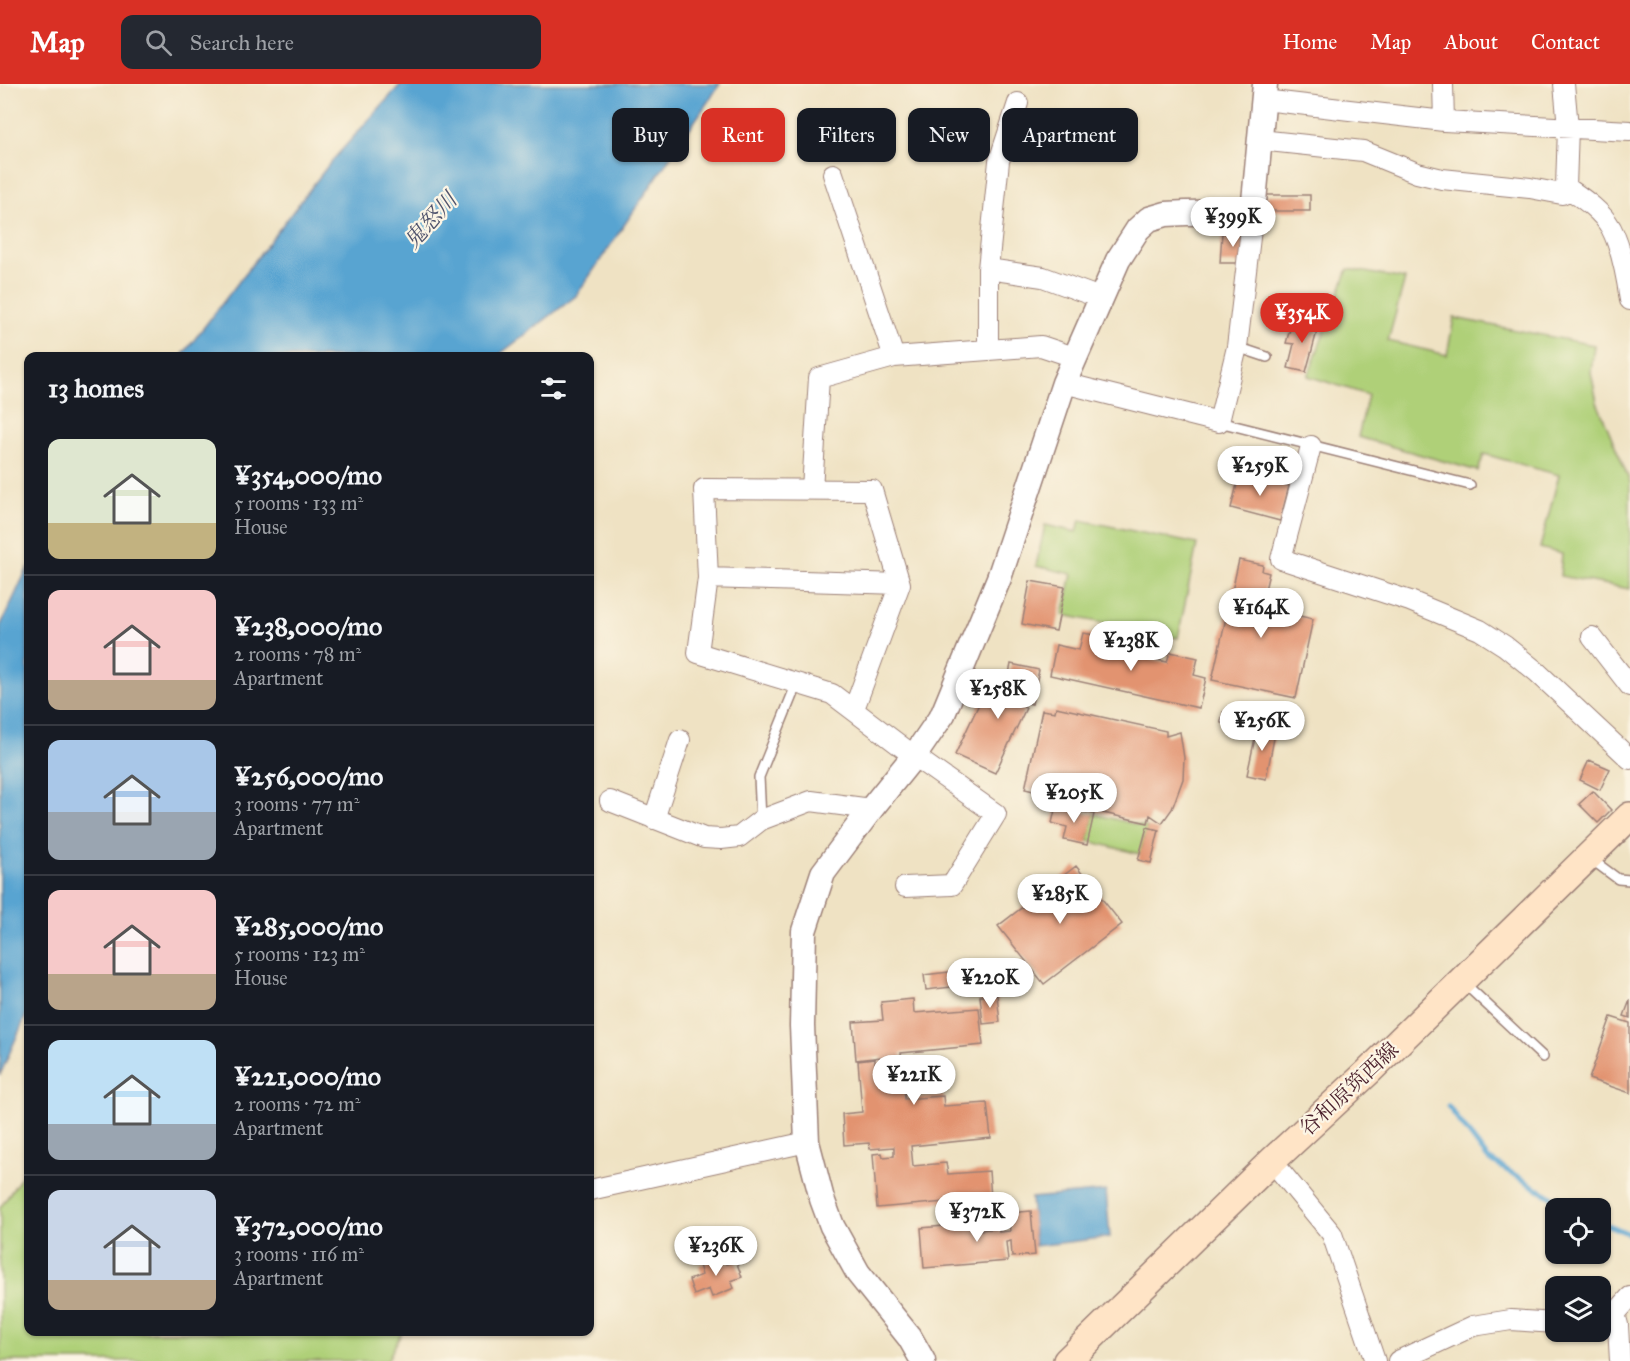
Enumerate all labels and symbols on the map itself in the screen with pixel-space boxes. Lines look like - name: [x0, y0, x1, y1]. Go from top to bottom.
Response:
- water label: 鬼怒川: [398, 185, 464, 254]
- pin: ¥399K: [1191, 197, 1275, 248]
- pin: ¥354K: [1260, 293, 1344, 344]
- pin: ¥259K: [1218, 446, 1302, 497]
- pin: ¥164K: [1219, 588, 1303, 639]
- pin: ¥238K: [1089, 621, 1173, 672]
- pin: ¥258K: [956, 669, 1040, 720]
- pin: ¥256K: [1220, 701, 1304, 752]
- pin: ¥205K: [1032, 773, 1116, 824]
- pin: ¥285K: [1018, 874, 1102, 925]
- pin: ¥220K: [948, 958, 1032, 1009]
- street label: 谷和原筑西線: [1294, 1037, 1404, 1141]
- pin: ¥221K: [872, 1055, 956, 1106]
- pin: ¥372K: [935, 1192, 1019, 1243]
- pin: ¥236K: [674, 1226, 758, 1277]

